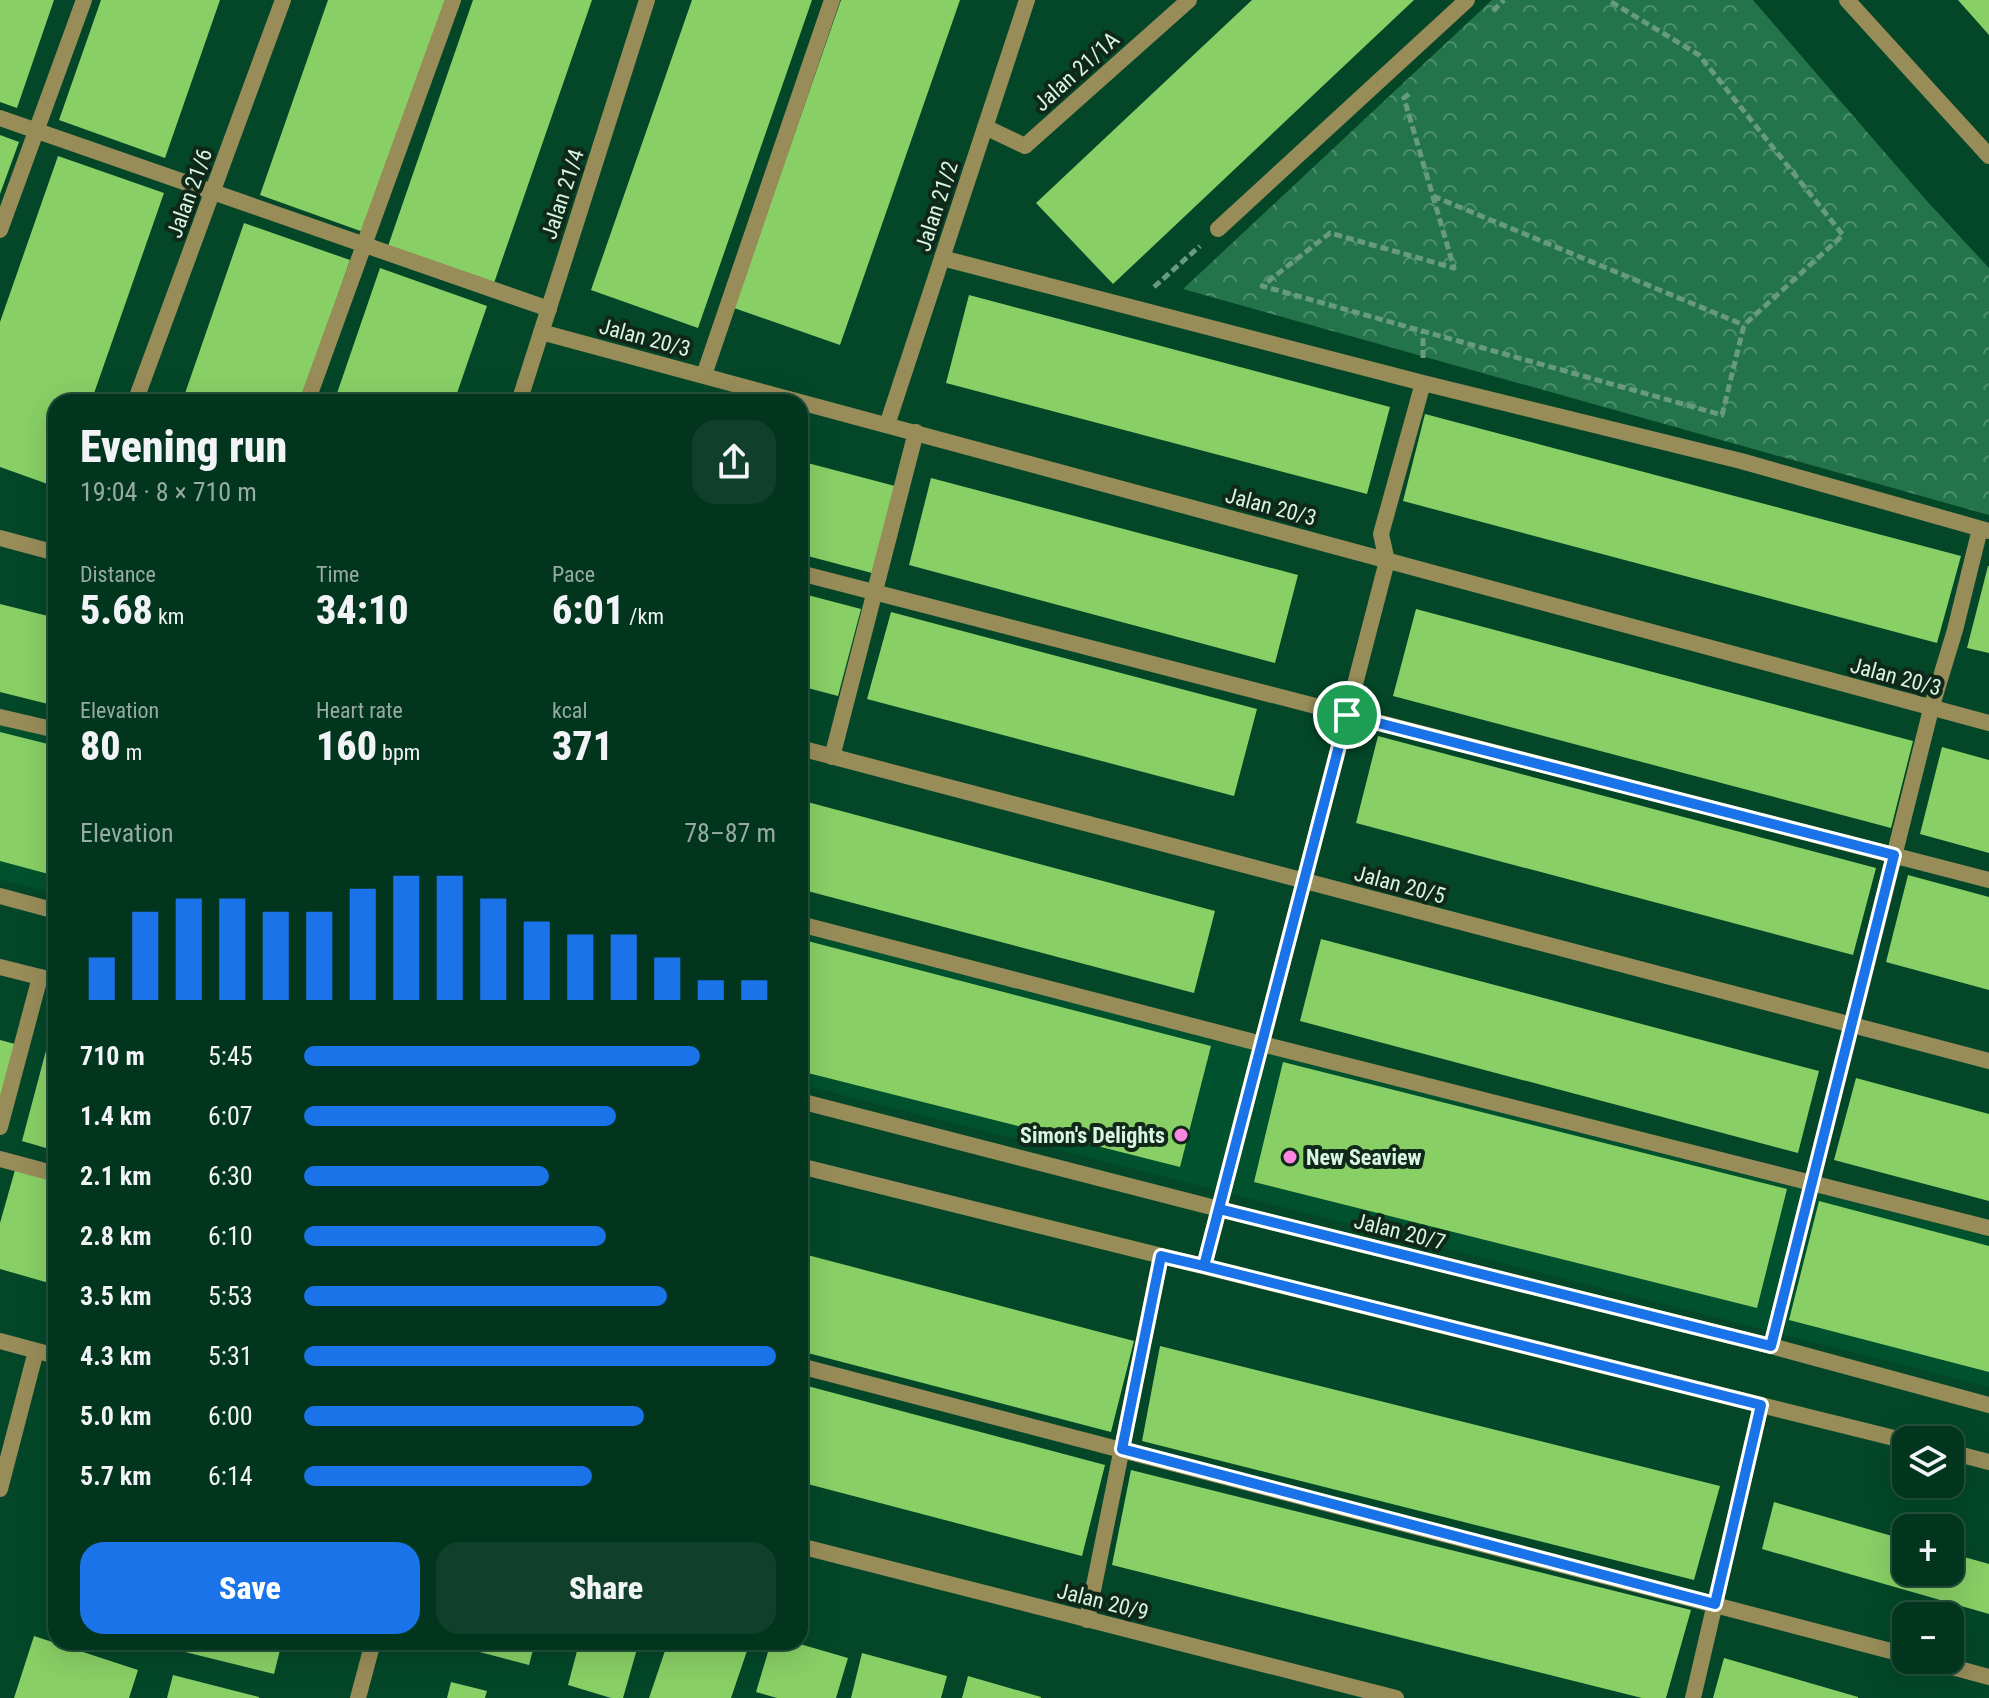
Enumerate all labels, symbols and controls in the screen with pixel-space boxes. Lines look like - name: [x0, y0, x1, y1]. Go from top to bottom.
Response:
- street label: Jalan 21/1A: [1029, 26, 1124, 116]
- street label: Jalan 21/6: [162, 145, 217, 241]
- street label: Jalan 21/4: [536, 146, 589, 242]
- street label: Jalan 21/2: [910, 158, 963, 254]
- street label: Jalan 20/3: [597, 313, 693, 362]
- button: share: [692, 420, 776, 504]
- text: Evening run: [80, 421, 287, 473]
- text: 19:04 · 8 × 710 m: [80, 477, 257, 507]
- street label: Jalan 20/3: [1223, 482, 1319, 531]
- text: Distance: [80, 562, 156, 587]
- text: Time: [316, 562, 359, 587]
- text: Pace: [552, 562, 595, 587]
- text: 5.68: [80, 587, 153, 634]
- text: 34:10: [316, 587, 409, 634]
- text: 6:01: [552, 587, 624, 634]
- text: km: [153, 604, 184, 629]
- text: /km: [624, 604, 664, 629]
- street label: Jalan 20/3: [1848, 652, 1944, 701]
- pin: [1313, 681, 1381, 749]
- icon: arrive: [1325, 693, 1369, 737]
- text: Elevation: [80, 698, 159, 723]
- text: Heart rate: [316, 698, 403, 723]
- text: kcal: [552, 698, 587, 723]
- text: 80: [80, 723, 121, 770]
- text: 160: [316, 723, 377, 770]
- text: 371: [552, 723, 613, 770]
- text: m: [121, 740, 142, 765]
- text: bpm: [377, 740, 420, 765]
- text: Elevation: [80, 818, 174, 848]
- text: 78–87 m: [684, 818, 776, 848]
- street label: Jalan 20/5: [1352, 860, 1448, 909]
- text: 710 m: [80, 1041, 145, 1071]
- text: 5:45: [208, 1041, 253, 1071]
- text: 1.4 km: [80, 1101, 152, 1131]
- text: 6:07: [208, 1101, 253, 1131]
- place label: Simon's Delights: [1020, 1123, 1165, 1148]
- marker: Simon's Delights: [1172, 1126, 1190, 1144]
- place label: New Seaview: [1306, 1145, 1422, 1170]
- marker: New Seaview: [1281, 1148, 1299, 1166]
- text: 2.1 km: [80, 1161, 152, 1191]
- text: 6:30: [208, 1161, 253, 1191]
- street label: Jalan 20/7: [1352, 1208, 1448, 1255]
- text: 2.8 km: [80, 1221, 152, 1251]
- text: 6:10: [208, 1221, 253, 1251]
- text: 3.5 km: [80, 1281, 152, 1311]
- text: 5:53: [208, 1281, 253, 1311]
- text: 4.3 km: [80, 1341, 152, 1371]
- text: 5:31: [208, 1341, 253, 1371]
- text: 5.0 km: [80, 1401, 152, 1431]
- text: 6:00: [208, 1401, 253, 1431]
- map controls: [1892, 1426, 1964, 1674]
- button: layers: [1892, 1426, 1964, 1498]
- text: 5.7 km: [80, 1461, 152, 1491]
- text: 6:14: [208, 1461, 253, 1491]
- button: +: [1892, 1514, 1964, 1586]
- button: Save: [80, 1542, 420, 1634]
- button: Share: [436, 1542, 776, 1634]
- street label: Jalan 20/9: [1055, 1578, 1151, 1625]
- button: −: [1892, 1602, 1964, 1674]

